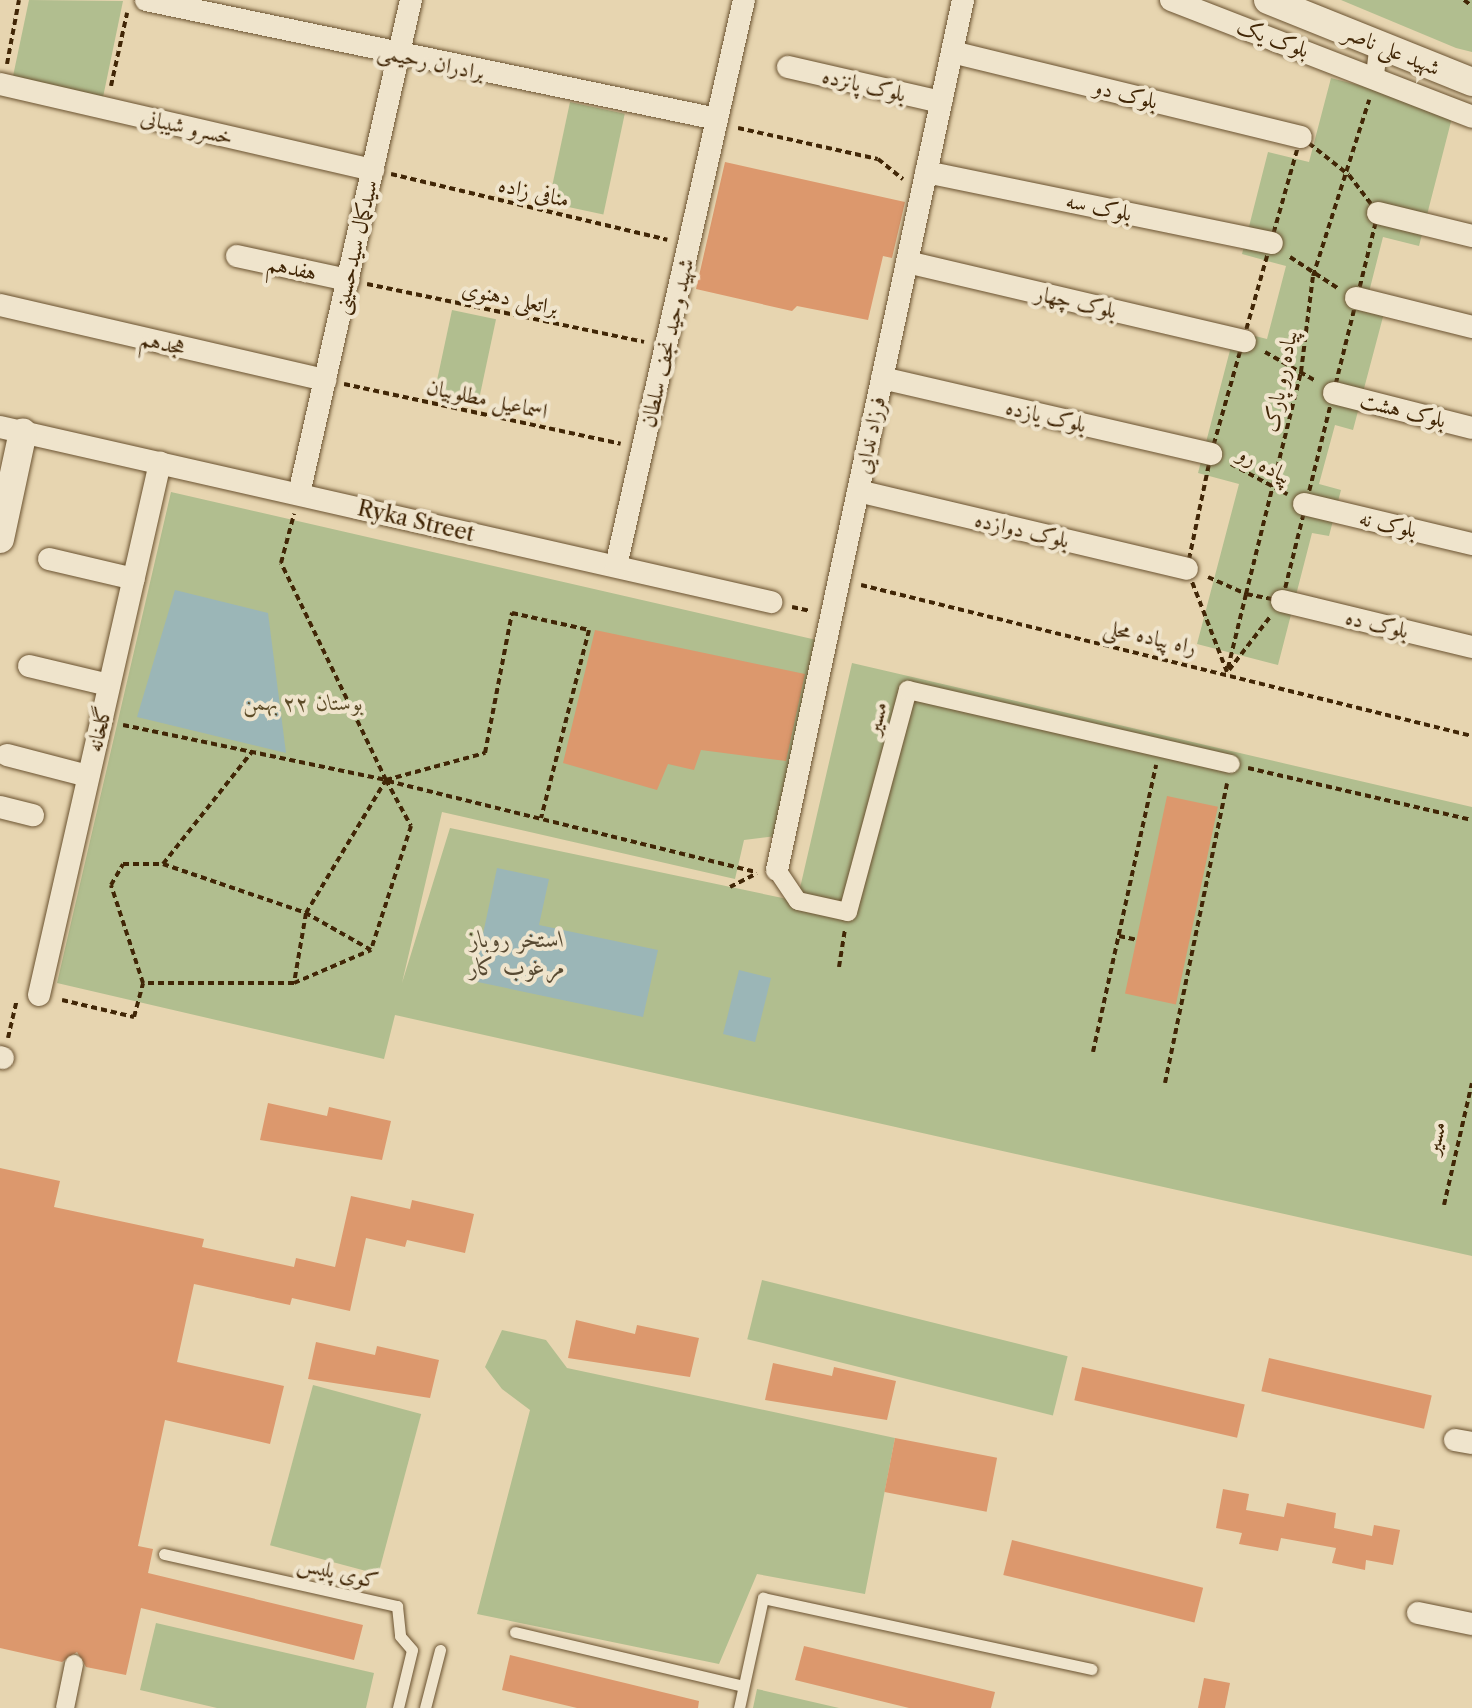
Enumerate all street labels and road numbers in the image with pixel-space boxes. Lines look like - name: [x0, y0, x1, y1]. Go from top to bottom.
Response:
- street label: بلوک یک: [1233, 13, 1313, 63]
- street label: شهید علی ناصر: [1340, 19, 1444, 81]
- street label: برادران رحیمی: [375, 38, 487, 86]
- street label: بلوک پانزده: [820, 63, 908, 107]
- street label: بلوک دو: [1091, 73, 1161, 115]
- street label: خسرو شیبانی: [138, 104, 236, 150]
- street label: منافی زاده: [496, 171, 572, 213]
- street label: سیدکمال سیدحسینی: [327, 177, 383, 317]
- street label: بلوک سه: [1064, 187, 1134, 227]
- street label: هفدهم: [265, 250, 319, 286]
- street label: شهید وحید نجف سلطان: [635, 256, 699, 430]
- street label: براتعلی دهنوی: [460, 275, 560, 321]
- street label: بلوک چهار: [1033, 280, 1119, 324]
- street label: هجدهم: [138, 325, 188, 361]
- street label: پیاده رو پارک: [1257, 328, 1303, 434]
- street label: اسماعیل مطلوبیان: [424, 373, 550, 425]
- street label: بلوک هشت: [1357, 387, 1449, 433]
- street label: فرزاد ندایی: [849, 394, 891, 476]
- street label: بلوک یازده: [1003, 394, 1089, 438]
- street label: پیاده رو: [1234, 440, 1296, 490]
- street label: Ryka Street: [355, 495, 477, 547]
- street label: بلوک نه: [1357, 505, 1419, 543]
- street label: بلوک دوازده: [972, 506, 1072, 554]
- street label: بلوک ده: [1343, 604, 1411, 644]
- street label: راه پیاده محلی: [1101, 614, 1199, 660]
- street label: مسیر: [859, 699, 893, 737]
- street label: گلخانه: [81, 703, 117, 755]
- street label: مسیر: [1418, 1119, 1452, 1157]
- street label: کوی پلیس: [295, 1550, 381, 1594]

